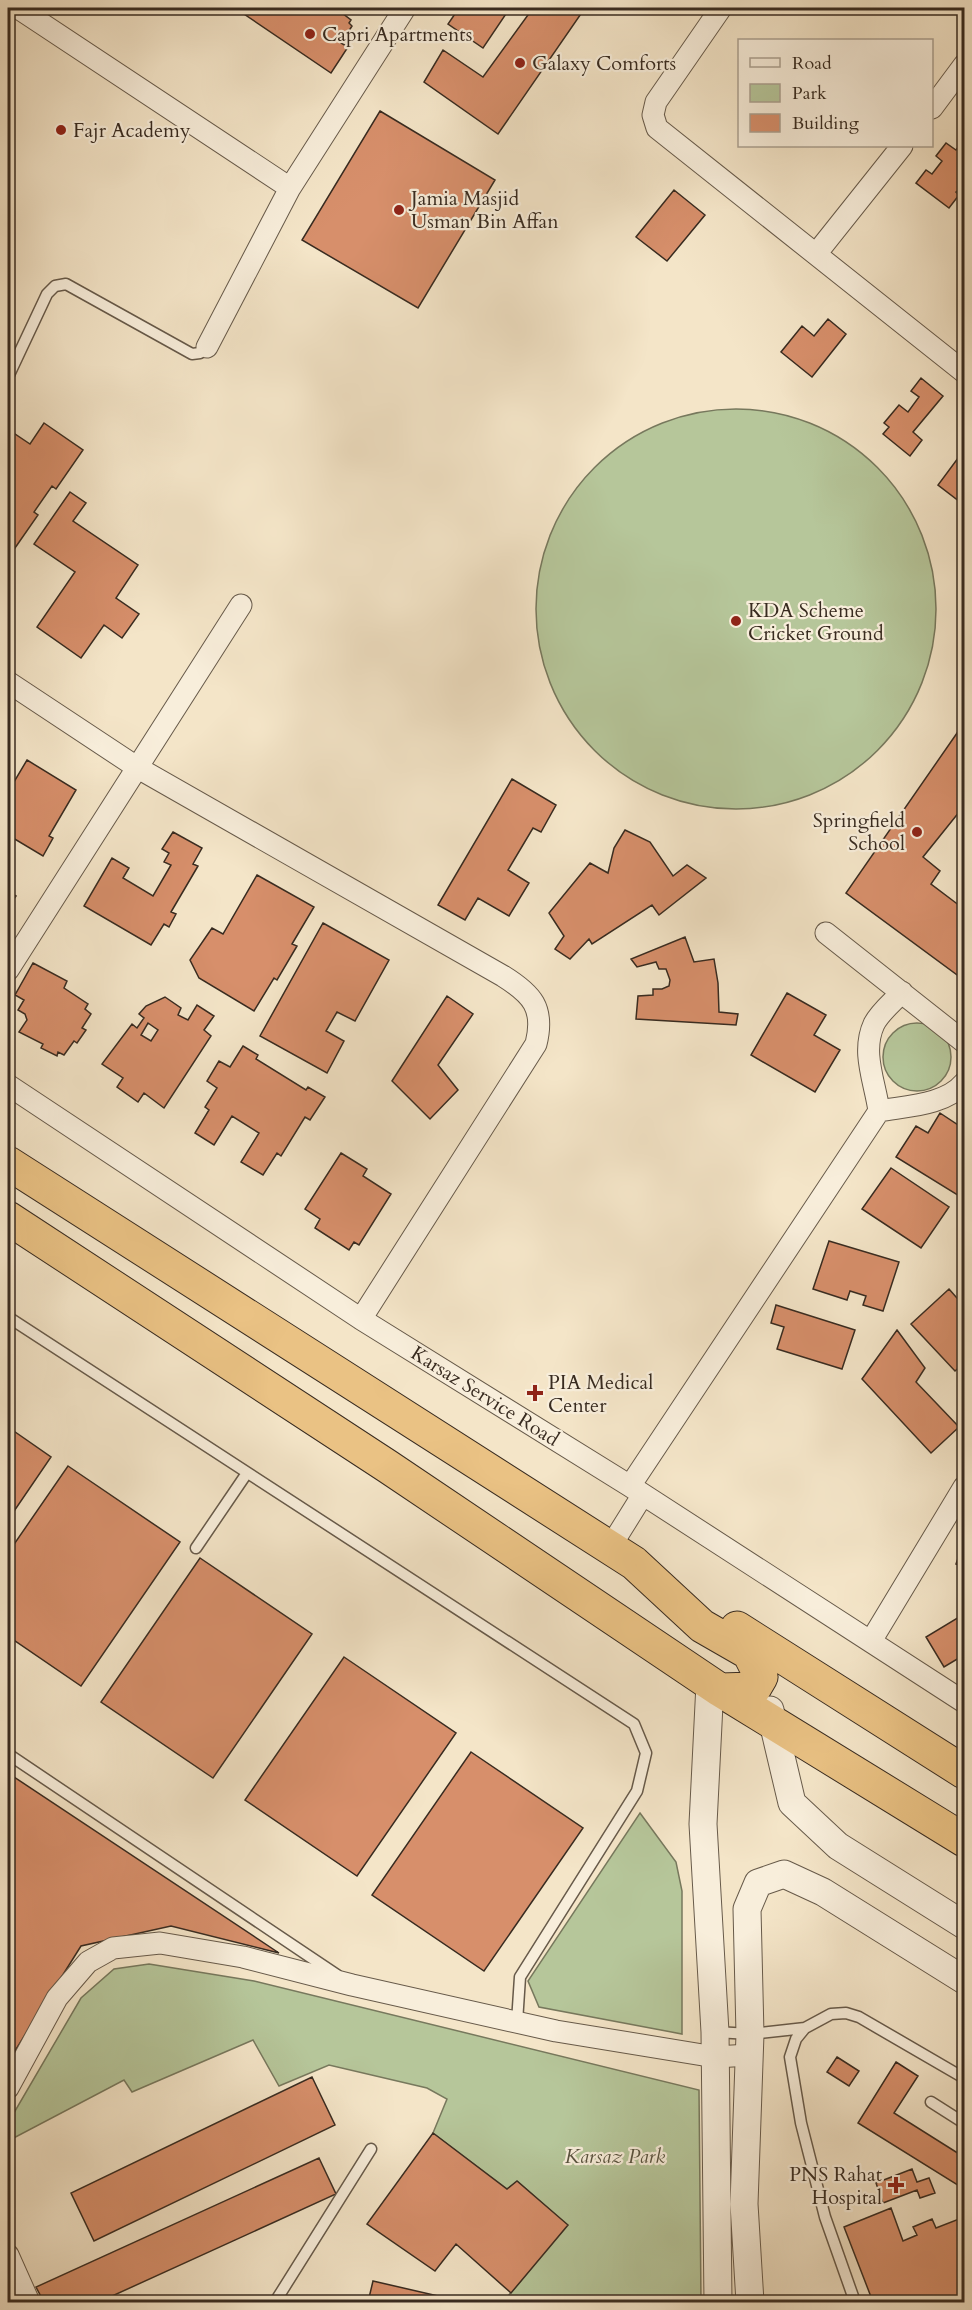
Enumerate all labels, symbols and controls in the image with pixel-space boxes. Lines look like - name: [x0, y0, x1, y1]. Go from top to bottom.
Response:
- place label: Capri Apartments: [322, 21, 472, 48]
- marker: Capri Apartments: [303, 27, 317, 41]
- legend: [738, 39, 933, 147]
- place label: Galaxy Comforts: [532, 50, 676, 77]
- text: Road: [792, 51, 832, 76]
- marker: Galaxy Comforts: [513, 56, 527, 70]
- text: Park: [792, 81, 827, 106]
- text: Building: [792, 111, 860, 136]
- place label: Fajr Academy: [73, 117, 191, 144]
- marker: Fajr Academy: [54, 123, 68, 137]
- place label: Jamia Masjid Usman Bin Affan: [408, 185, 559, 235]
- marker: Jamia Masjid Usman Bin Affan: [392, 203, 406, 217]
- place label: KDA Scheme Cricket Ground: [748, 597, 884, 647]
- marker: KDA Scheme Cricket Ground: [729, 614, 743, 628]
- place label: Springfield School: [813, 807, 905, 857]
- marker: Springfield School: [910, 825, 924, 839]
- street label: Karsaz Service Road: [406, 1339, 565, 1453]
- place label: PIA Medical Center: [548, 1369, 653, 1419]
- marker: PIA Medical Center: [526, 1384, 544, 1402]
- park label: Karsaz Park: [565, 2143, 665, 2170]
- place label: PNS Rahat Hospital: [789, 2161, 883, 2211]
- marker: PNS Rahat Hospital: [887, 2176, 905, 2194]

